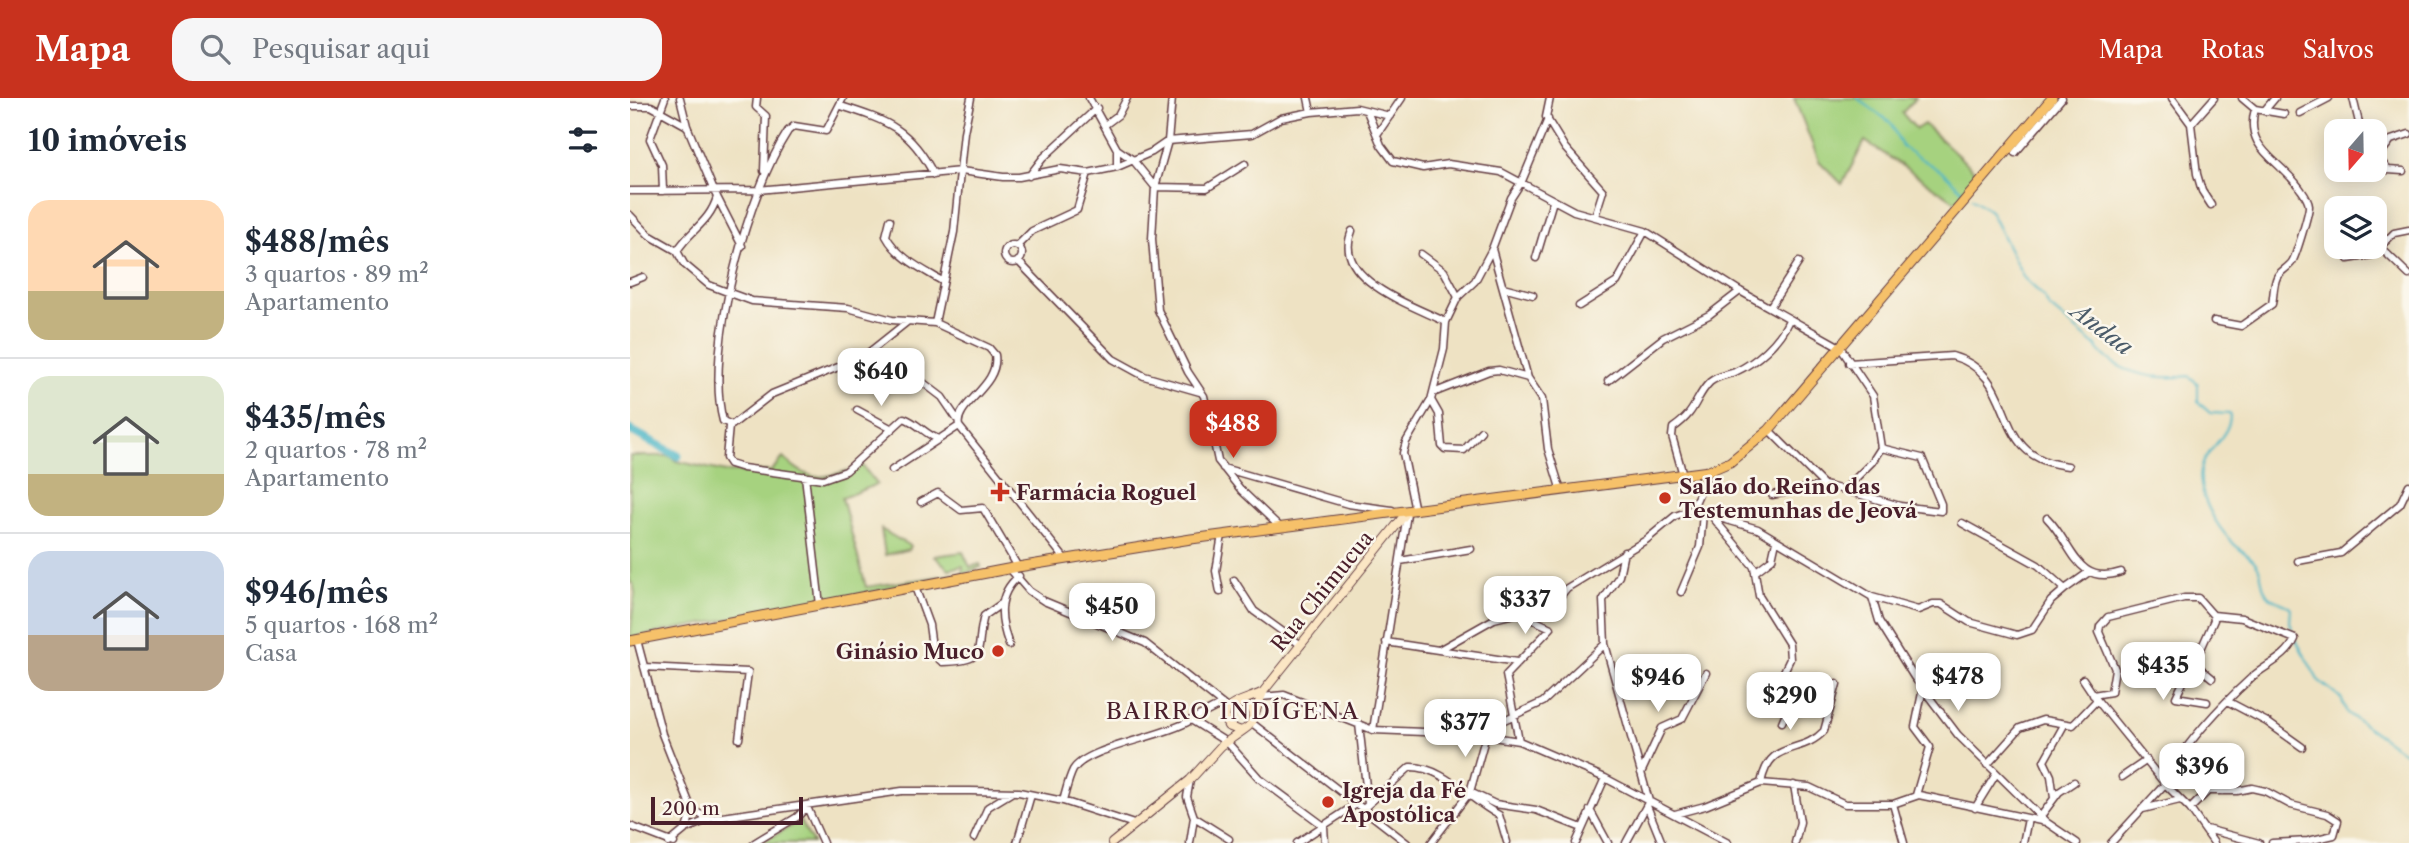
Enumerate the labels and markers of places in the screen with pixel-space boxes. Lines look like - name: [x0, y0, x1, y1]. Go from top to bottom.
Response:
- pin: $640: [840, 348, 922, 408]
- pin: $488: [1192, 400, 1274, 460]
- place label: Salão do Reino das Testemunhas de Jeová: [1679, 474, 1918, 523]
- place label: Farmácia Roguel: [1016, 480, 1196, 505]
- marker: Farmácia Roguel: [990, 482, 1010, 502]
- marker: Salão do Reino das Testemunhas de Jeová: [1657, 490, 1673, 506]
- pin: $337: [1484, 576, 1566, 636]
- pin: $450: [1071, 584, 1153, 643]
- place label: Ginásio Muco: [836, 639, 984, 664]
- pin: $435: [2122, 642, 2204, 702]
- marker: Ginásio Muco: [990, 643, 1006, 659]
- pin: $946: [1617, 654, 1699, 714]
- pin: $478: [1917, 654, 1999, 713]
- pin: $290: [1749, 672, 1831, 732]
- pin: $377: [1424, 700, 1506, 759]
- pin: $396: [2161, 744, 2243, 803]
- place label: Igreja da Fé Apostólica: [1341, 778, 1466, 827]
- marker: Igreja da Fé Apostólica: [1320, 794, 1336, 810]

